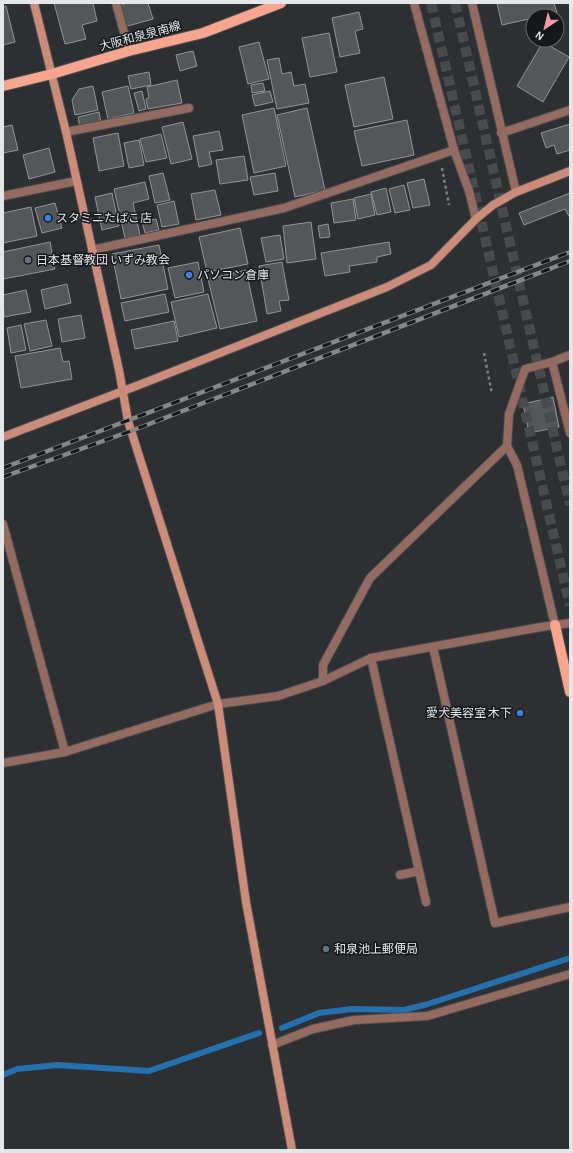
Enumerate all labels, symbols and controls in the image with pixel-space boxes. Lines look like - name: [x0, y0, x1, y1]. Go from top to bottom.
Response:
- north arrow: [525, 8, 565, 48]
- street label: 大阪和泉泉南線: [98, 18, 182, 53]
- text: N: [533, 29, 546, 42]
- place label: スタミニたばこ店: [56, 212, 152, 224]
- marker: スタミニたばこ店: [43, 213, 53, 223]
- place label: 日本基督教団 いずみ教会: [36, 253, 170, 266]
- marker: 日本基督教団 いずみ教会: [23, 255, 33, 265]
- place label: パソコン倉庫: [197, 269, 269, 281]
- marker: パソコン倉庫: [184, 270, 194, 280]
- place label: 愛犬美容室 木下: [426, 706, 512, 719]
- marker: 愛犬美容室 木下: [515, 708, 525, 718]
- place label: 和泉池上郵便局: [334, 942, 418, 955]
- marker: 和泉池上郵便局: [321, 944, 331, 954]

